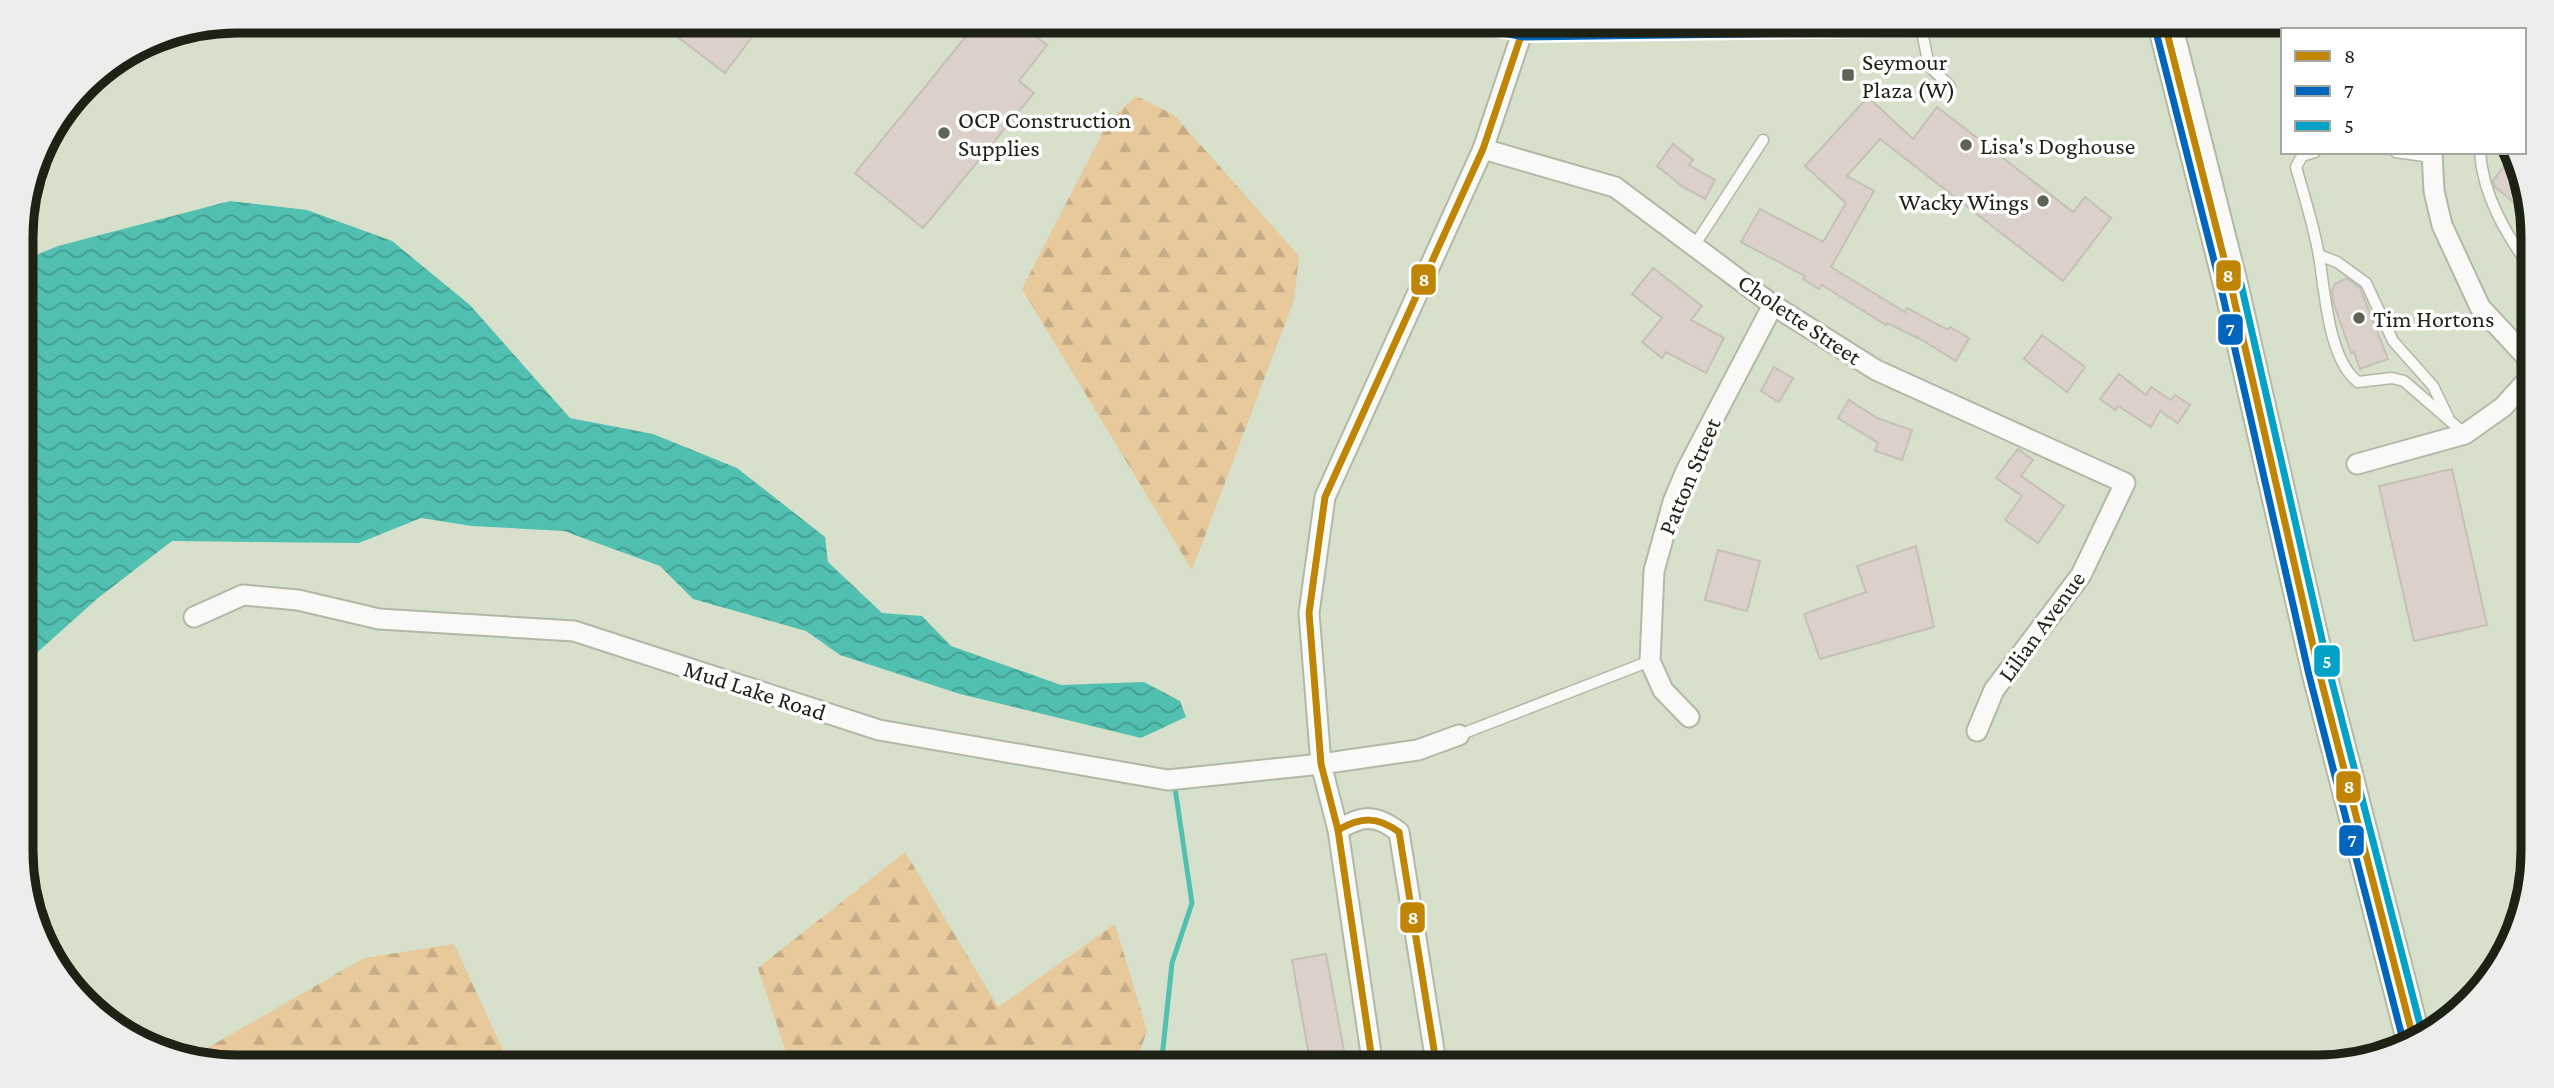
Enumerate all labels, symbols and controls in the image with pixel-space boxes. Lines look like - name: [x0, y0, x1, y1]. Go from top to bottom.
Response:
- legend: [2281, 28, 2526, 154]
- text: 8: [2344, 44, 2355, 68]
- place label: Seymour Plaza (W): [1862, 48, 1955, 104]
- marker: Seymour Plaza (W): [1840, 67, 1856, 83]
- text: 7: [2344, 79, 2354, 103]
- place label: OCP Construction Supplies: [958, 106, 1131, 161]
- text: 5: [2344, 114, 2354, 138]
- marker: OCP Construction Supplies: [936, 125, 952, 141]
- place label: Lisa's Doghouse: [1980, 132, 2135, 159]
- marker: Lisa's Doghouse: [1958, 137, 1974, 153]
- place label: Wacky Wings: [1899, 188, 2029, 215]
- marker: Wacky Wings: [2035, 193, 2051, 209]
- line badge: 8: [2215, 259, 2242, 292]
- line badge: 8: [1410, 263, 1437, 296]
- text: 8: [2222, 265, 2234, 286]
- street label: Cholette Street: [1733, 268, 1868, 371]
- text: 8: [1418, 269, 1430, 290]
- place label: Tim Hortons: [2373, 305, 2494, 332]
- marker: Tim Hortons: [2351, 310, 2367, 326]
- line badge: 7: [2217, 313, 2244, 346]
- text: 7: [2225, 319, 2235, 340]
- street label: Patton Street: [1652, 413, 1726, 538]
- street label: Lilian Avenue: [1992, 565, 2090, 687]
- line badge: 5: [2313, 644, 2341, 678]
- text: 5: [2322, 651, 2332, 672]
- street label: Mud Lake Road: [681, 654, 830, 726]
- line badge: 8: [2335, 770, 2362, 804]
- text: 8: [2343, 776, 2355, 797]
- line badge: 7: [2338, 824, 2365, 857]
- text: 7: [2347, 830, 2357, 851]
- line badge: 8: [1399, 901, 1426, 934]
- text: 8: [1407, 907, 1419, 928]

